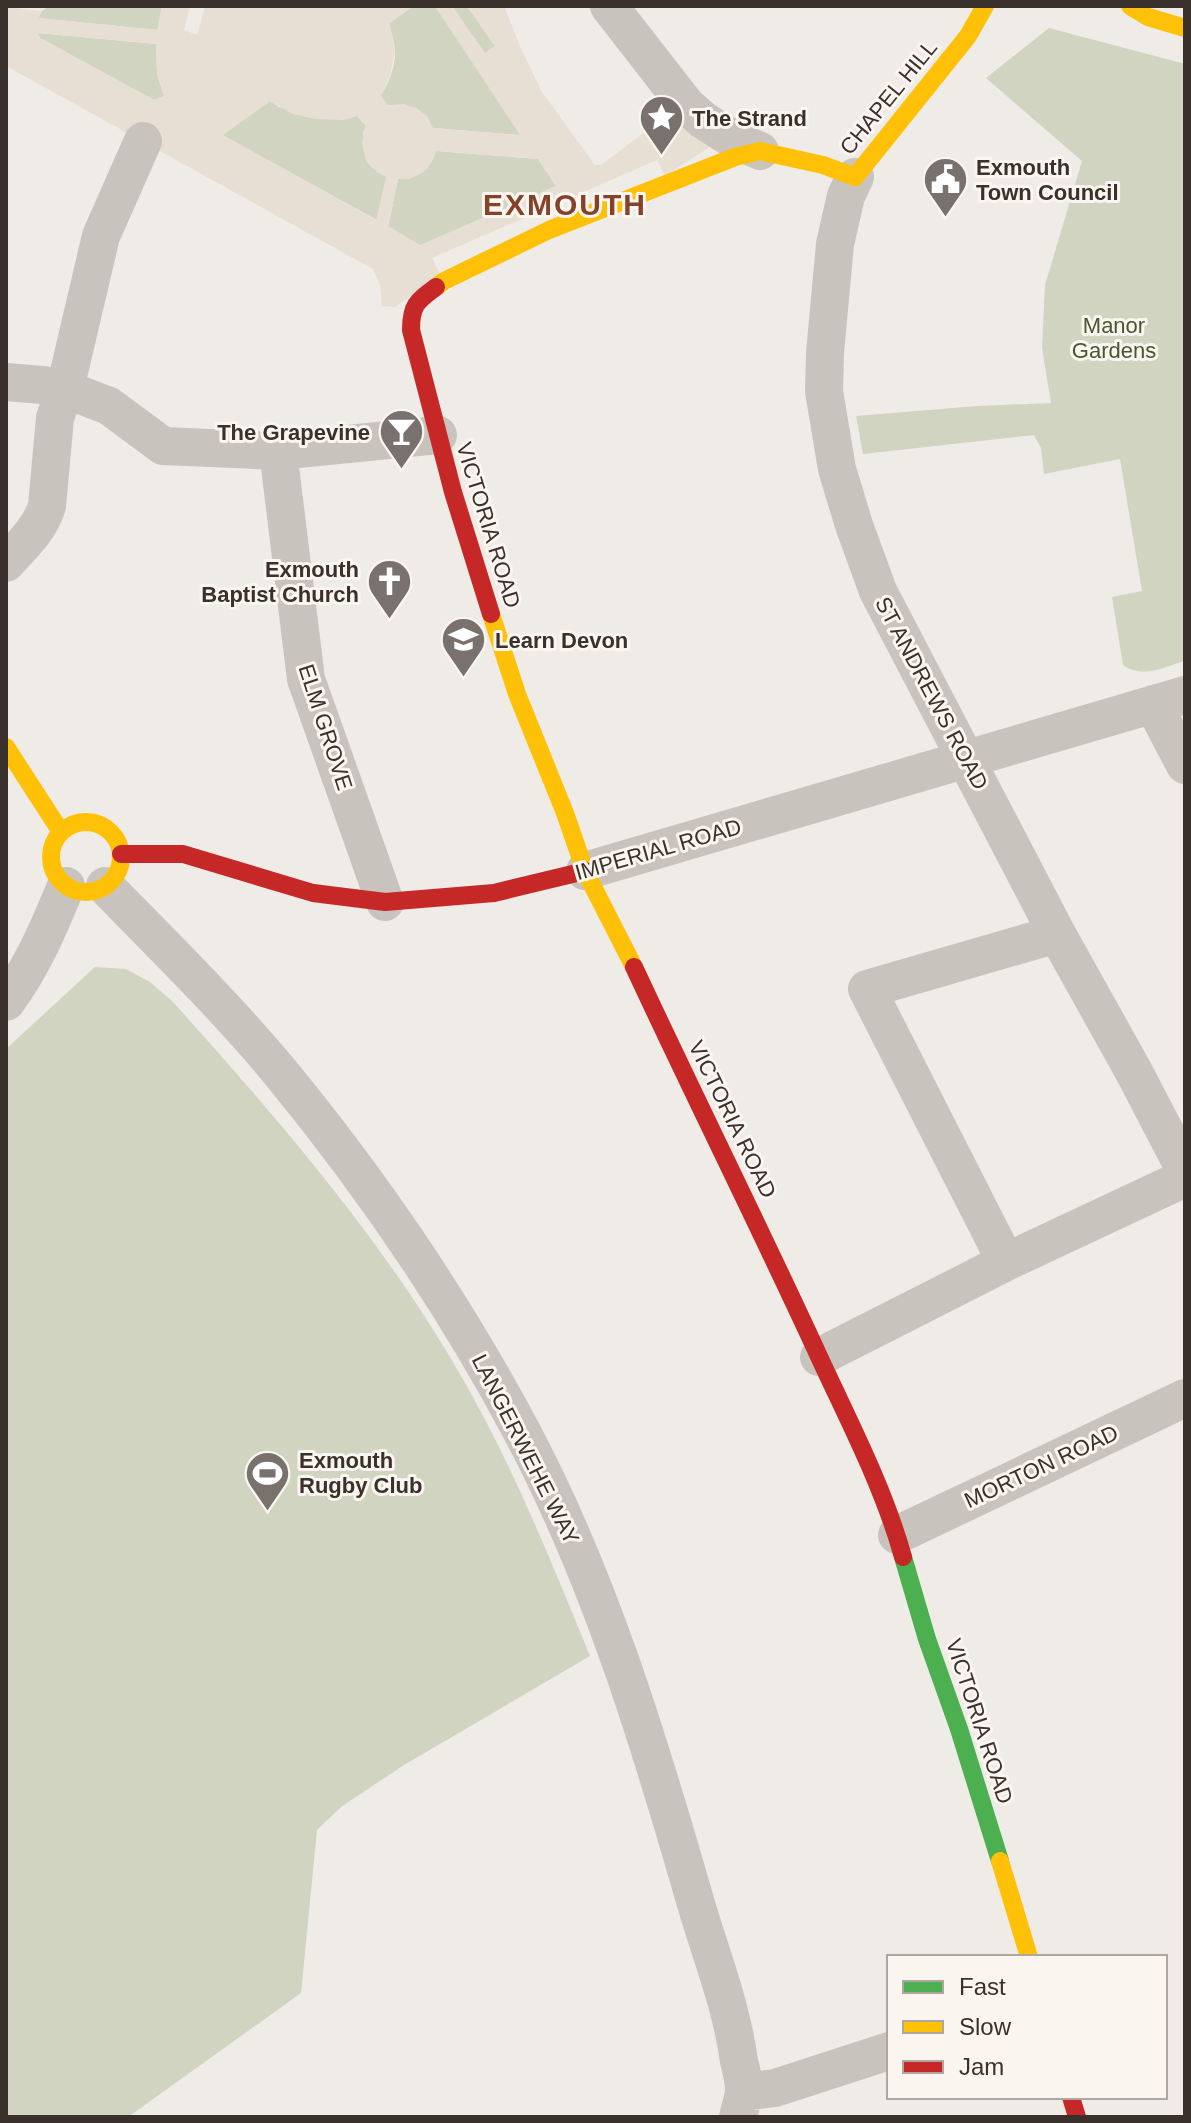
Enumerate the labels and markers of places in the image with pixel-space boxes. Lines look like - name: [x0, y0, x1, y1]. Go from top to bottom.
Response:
- place icon: The Strand: [637, 94, 685, 157]
- place label: The Strand: [692, 106, 807, 131]
- place label: Exmouth Town Council: [976, 155, 1119, 205]
- public building icon: Exmouth Town Council: [921, 156, 969, 219]
- bar icon: The Grapevine: [377, 408, 425, 471]
- place label: The Grapevine: [217, 420, 370, 445]
- place label: Exmouth Baptist Church: [201, 557, 359, 607]
- church icon: Exmouth Baptist Church: [366, 558, 414, 621]
- school or university icon: Learn Devon: [440, 616, 488, 679]
- place label: Learn Devon: [495, 628, 628, 653]
- place label: Exmouth Rugby Club: [299, 1448, 422, 1498]
- sports icon: Exmouth Rugby Club: [244, 1449, 292, 1512]

